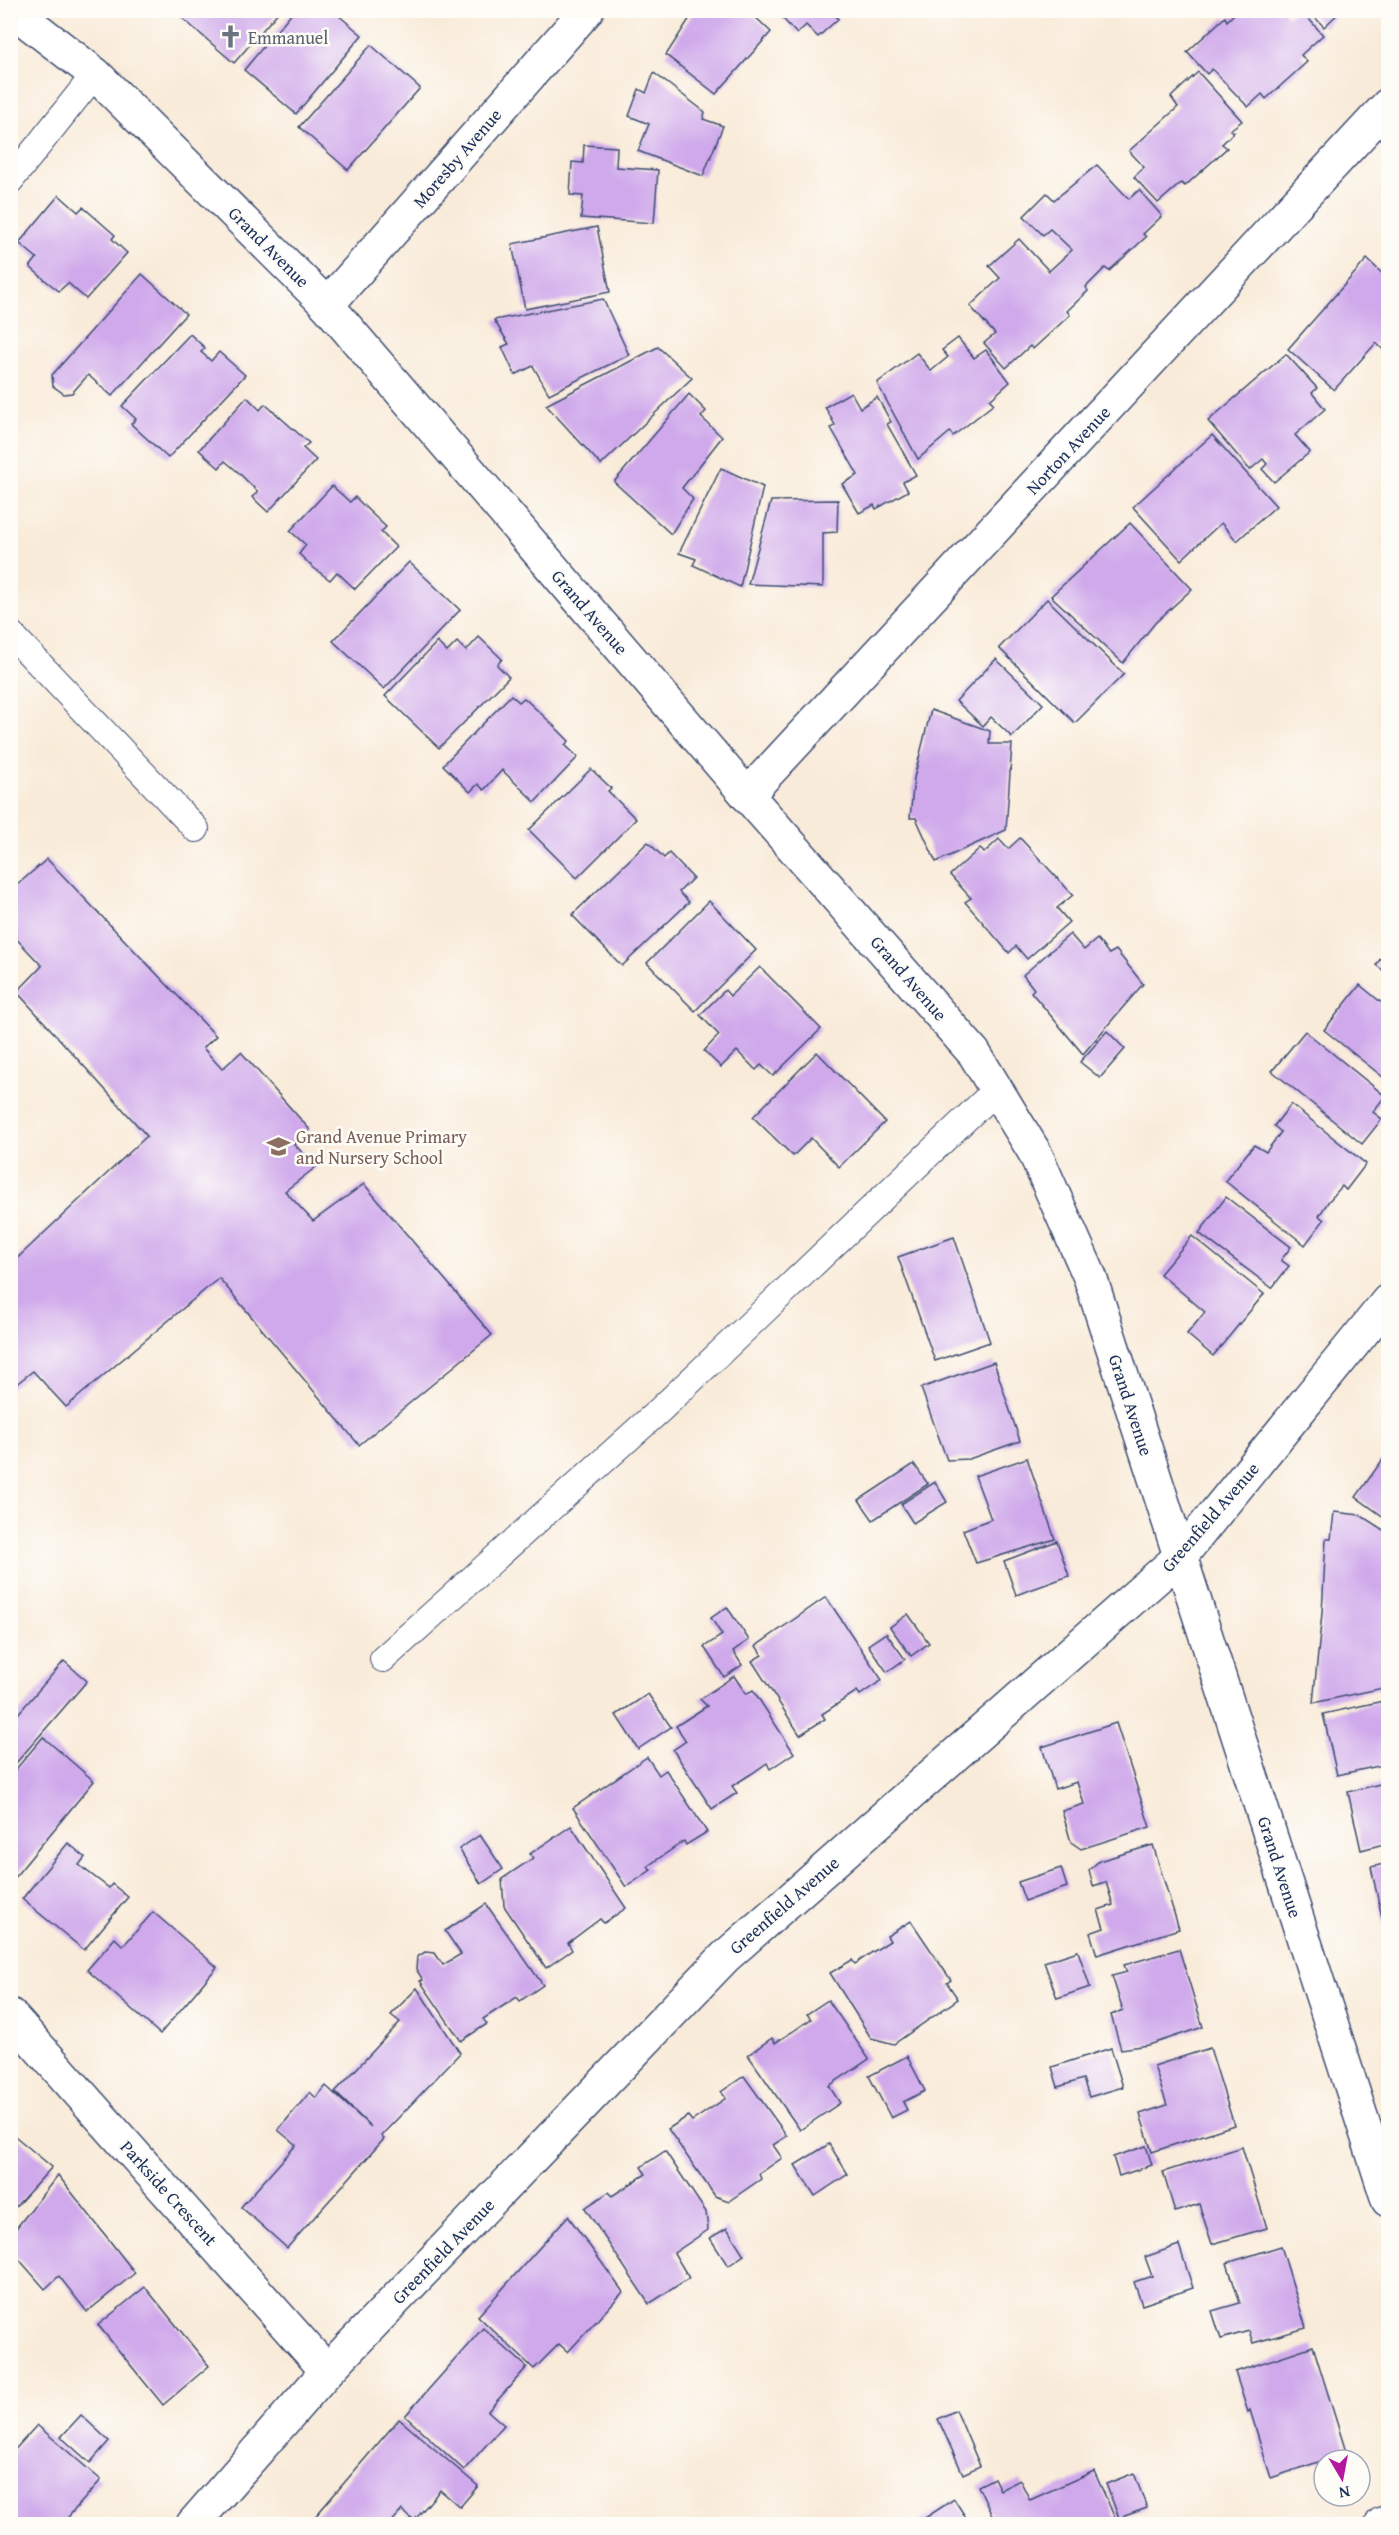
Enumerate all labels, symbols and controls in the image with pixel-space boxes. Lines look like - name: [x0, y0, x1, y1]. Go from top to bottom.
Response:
- church icon: Emmanuel: [217, 24, 243, 50]
- place label: Emmanuel: [248, 24, 328, 51]
- street label: Moresby Avenue: [406, 102, 508, 214]
- street label: Grand Avenue: [222, 200, 316, 294]
- street label: Norton Avenue: [1019, 399, 1117, 501]
- street label: Grand Avenue: [545, 563, 635, 661]
- street label: Grand Avenue: [864, 929, 954, 1027]
- place label: Grand Avenue Primary and Nursery School: [296, 1123, 467, 1171]
- school or university icon: Grand Avenue Primary and Nursery School: [265, 1133, 291, 1159]
- street label: Grand Avenue: [1102, 1351, 1160, 1459]
- street label: Greenfield Avenue: [1155, 1456, 1265, 1578]
- street label: Grand Avenue: [1251, 1813, 1309, 1921]
- street label: Greenfield Avenue: [723, 1850, 845, 1960]
- street label: Parkside Crescent: [114, 2134, 224, 2252]
- street label: Greenfield Avenue: [385, 2192, 501, 2310]
- north arrow: [1312, 2448, 1372, 2508]
- text: N: [1337, 2480, 1352, 2506]

